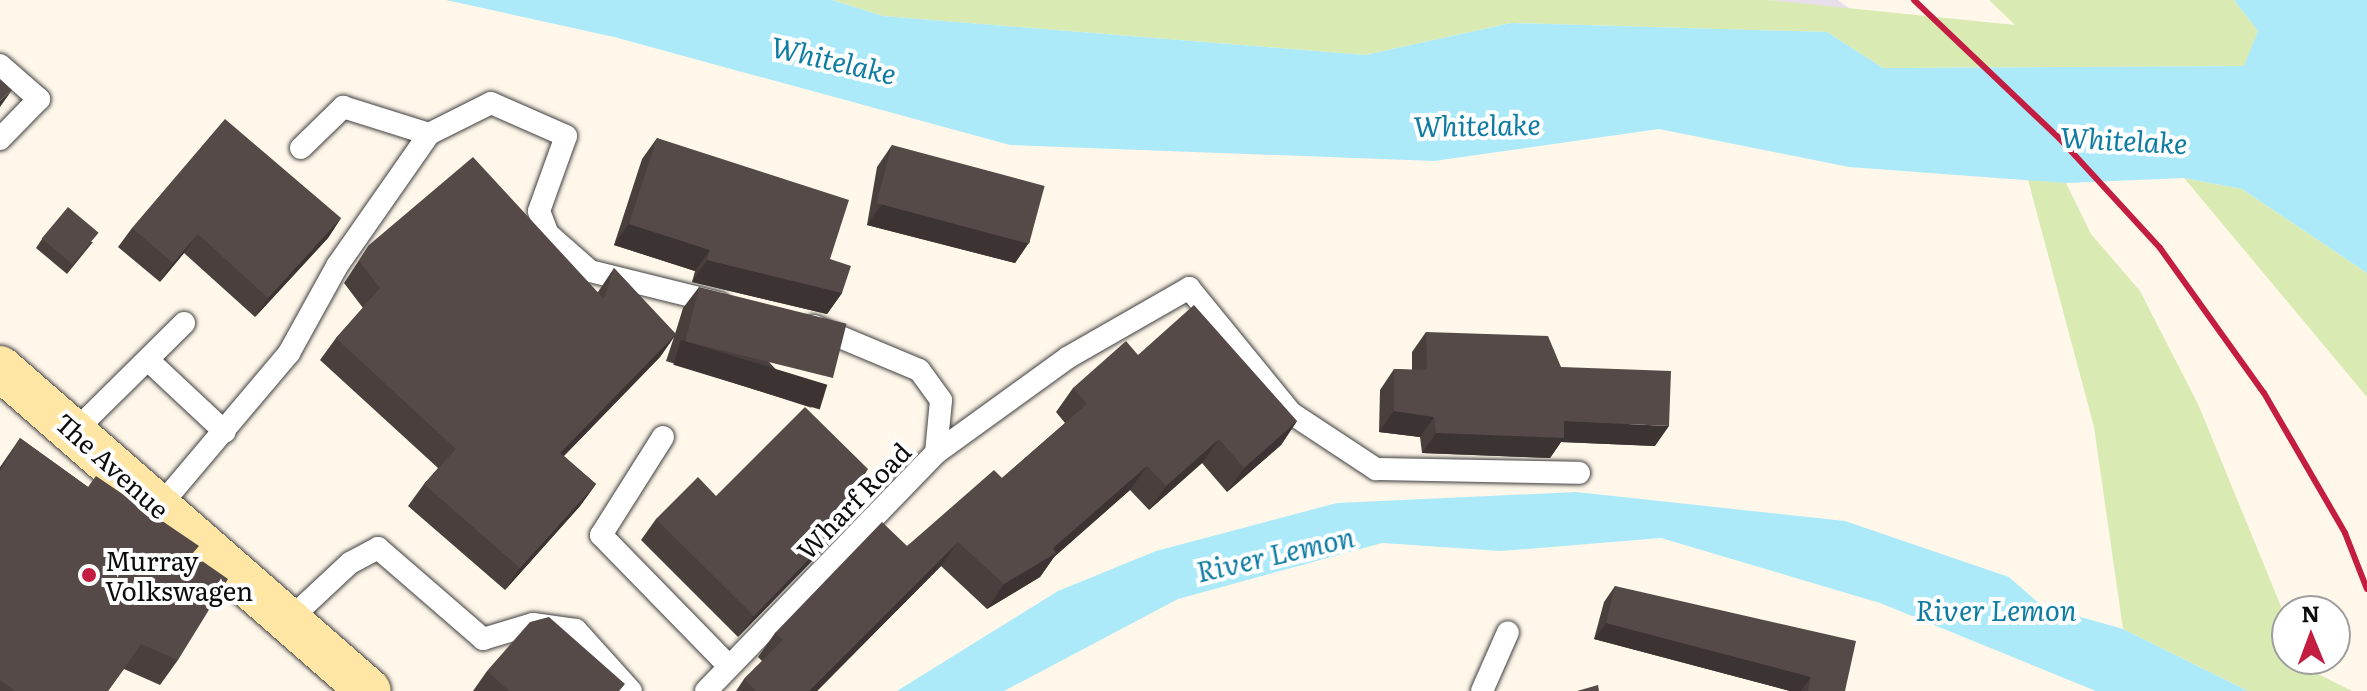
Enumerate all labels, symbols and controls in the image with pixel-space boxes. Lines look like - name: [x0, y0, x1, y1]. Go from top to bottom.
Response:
- water label: Whitelake: [768, 28, 900, 90]
- water label: Whitelake: [1413, 106, 1541, 142]
- water label: Whitelake: [2060, 119, 2188, 159]
- street label: The Avenue: [50, 406, 176, 524]
- street label: Wharf Road: [790, 435, 916, 565]
- water label: River Lemon: [1193, 518, 1357, 588]
- place label: Murray Volkswagen: [105, 544, 253, 606]
- marker: Murray Volkswagen: [80, 566, 98, 584]
- water label: River Lemon: [1915, 592, 2077, 626]
- north arrow: [2271, 595, 2351, 675]
- text: N: [2301, 596, 2320, 629]

